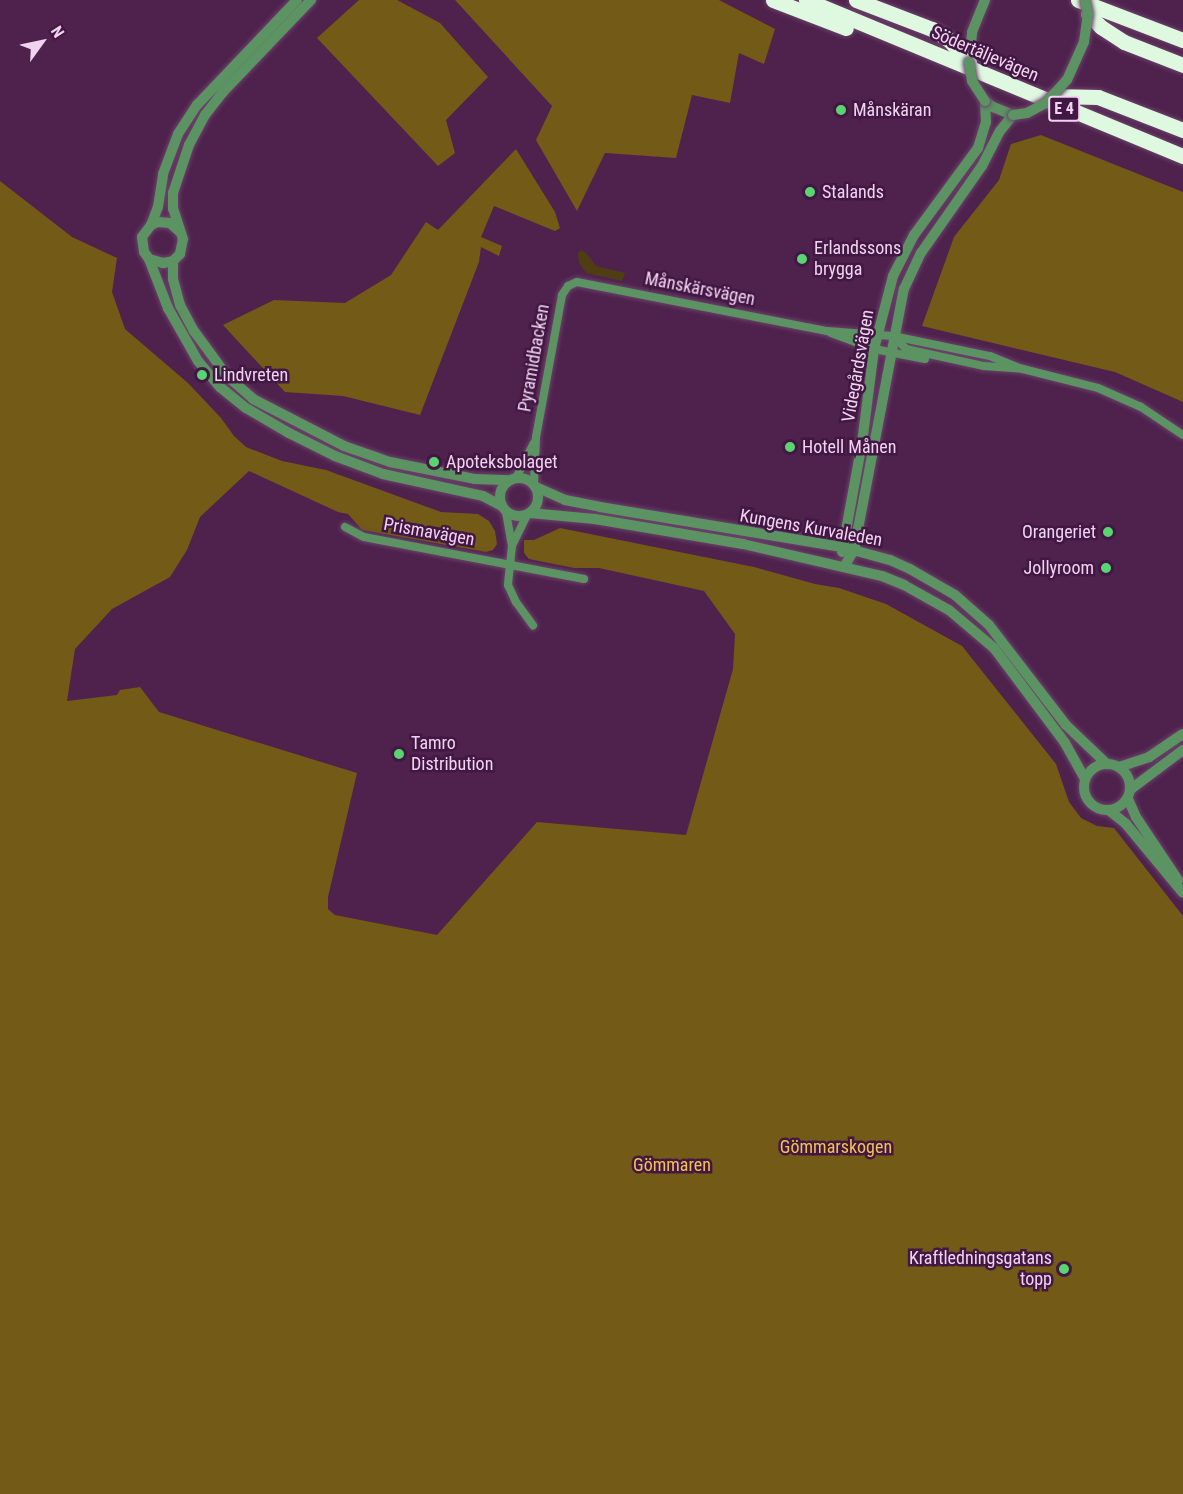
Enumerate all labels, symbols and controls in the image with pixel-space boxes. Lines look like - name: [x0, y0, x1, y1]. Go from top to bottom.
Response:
- north arrow: [12, 12, 72, 72]
- street label: Södertäljevägen: [928, 22, 1042, 86]
- text: N: [47, 23, 68, 41]
- road number: E 4: [1048, 96, 1080, 122]
- place label: Månskäran: [853, 99, 931, 121]
- marker: Månskäran: [834, 103, 848, 117]
- place label: Stalands: [822, 181, 884, 203]
- marker: Stalands: [803, 185, 817, 199]
- place label: Erlandssons brygga: [814, 238, 901, 280]
- marker: Erlandssons brygga: [795, 252, 809, 266]
- street label: Månskärsvägen: [643, 268, 757, 310]
- street label: Pyramidbacken: [514, 303, 554, 413]
- street label: Videgårdsvägen: [837, 308, 879, 424]
- place label: Lindvreten: [214, 364, 288, 386]
- marker: Lindvreten: [195, 368, 209, 382]
- place label: Hotell Månen: [802, 436, 896, 458]
- marker: Hotell Månen: [783, 440, 797, 454]
- place label: Apoteksbolaget: [446, 451, 558, 473]
- marker: Apoteksbolaget: [427, 455, 441, 469]
- street label: Kungens Kurvaleden: [738, 505, 884, 551]
- street label: Prismavägen: [382, 513, 476, 551]
- place label: Orangeriet: [1022, 521, 1096, 543]
- marker: Orangeriet: [1101, 525, 1115, 539]
- place label: Jollyroom: [1024, 557, 1094, 579]
- marker: Jollyroom: [1099, 561, 1113, 575]
- place label: Tamro Distribution: [411, 733, 493, 776]
- marker: Tamro Distribution: [392, 747, 406, 761]
- park label: Gömmarskogen: [780, 1136, 892, 1158]
- park label: Gömmaren: [633, 1154, 711, 1176]
- place label: Kraftledningsgatans topp: [909, 1248, 1052, 1290]
- marker: Kraftledningsgatans topp: [1057, 1262, 1071, 1276]

